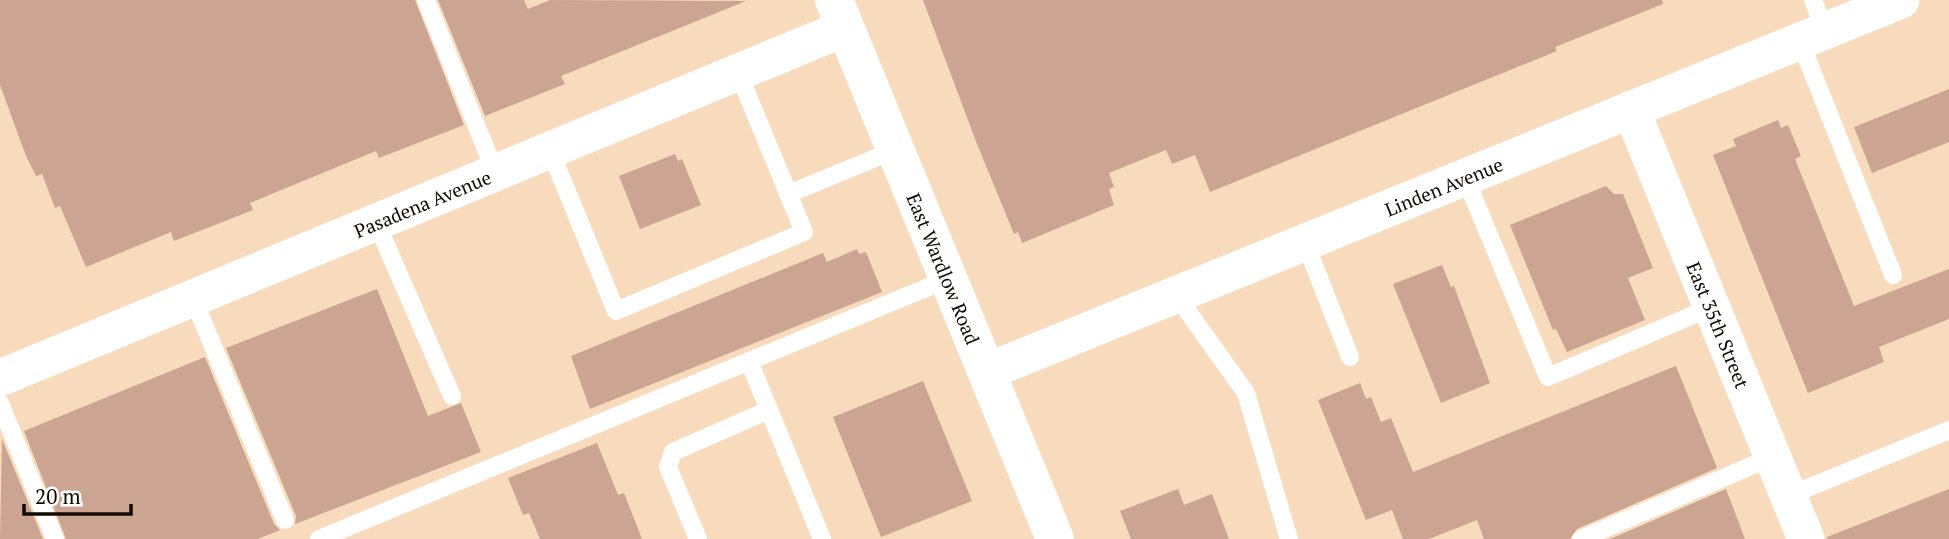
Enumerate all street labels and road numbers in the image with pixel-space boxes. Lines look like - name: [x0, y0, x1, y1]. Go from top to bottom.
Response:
- street label: Linden Avenue: [1381, 151, 1506, 221]
- street label: Pasadena Avenue: [350, 164, 495, 243]
- street label: East Wardlow Road: [902, 189, 986, 348]
- street label: East 35th Street: [1682, 258, 1756, 392]

